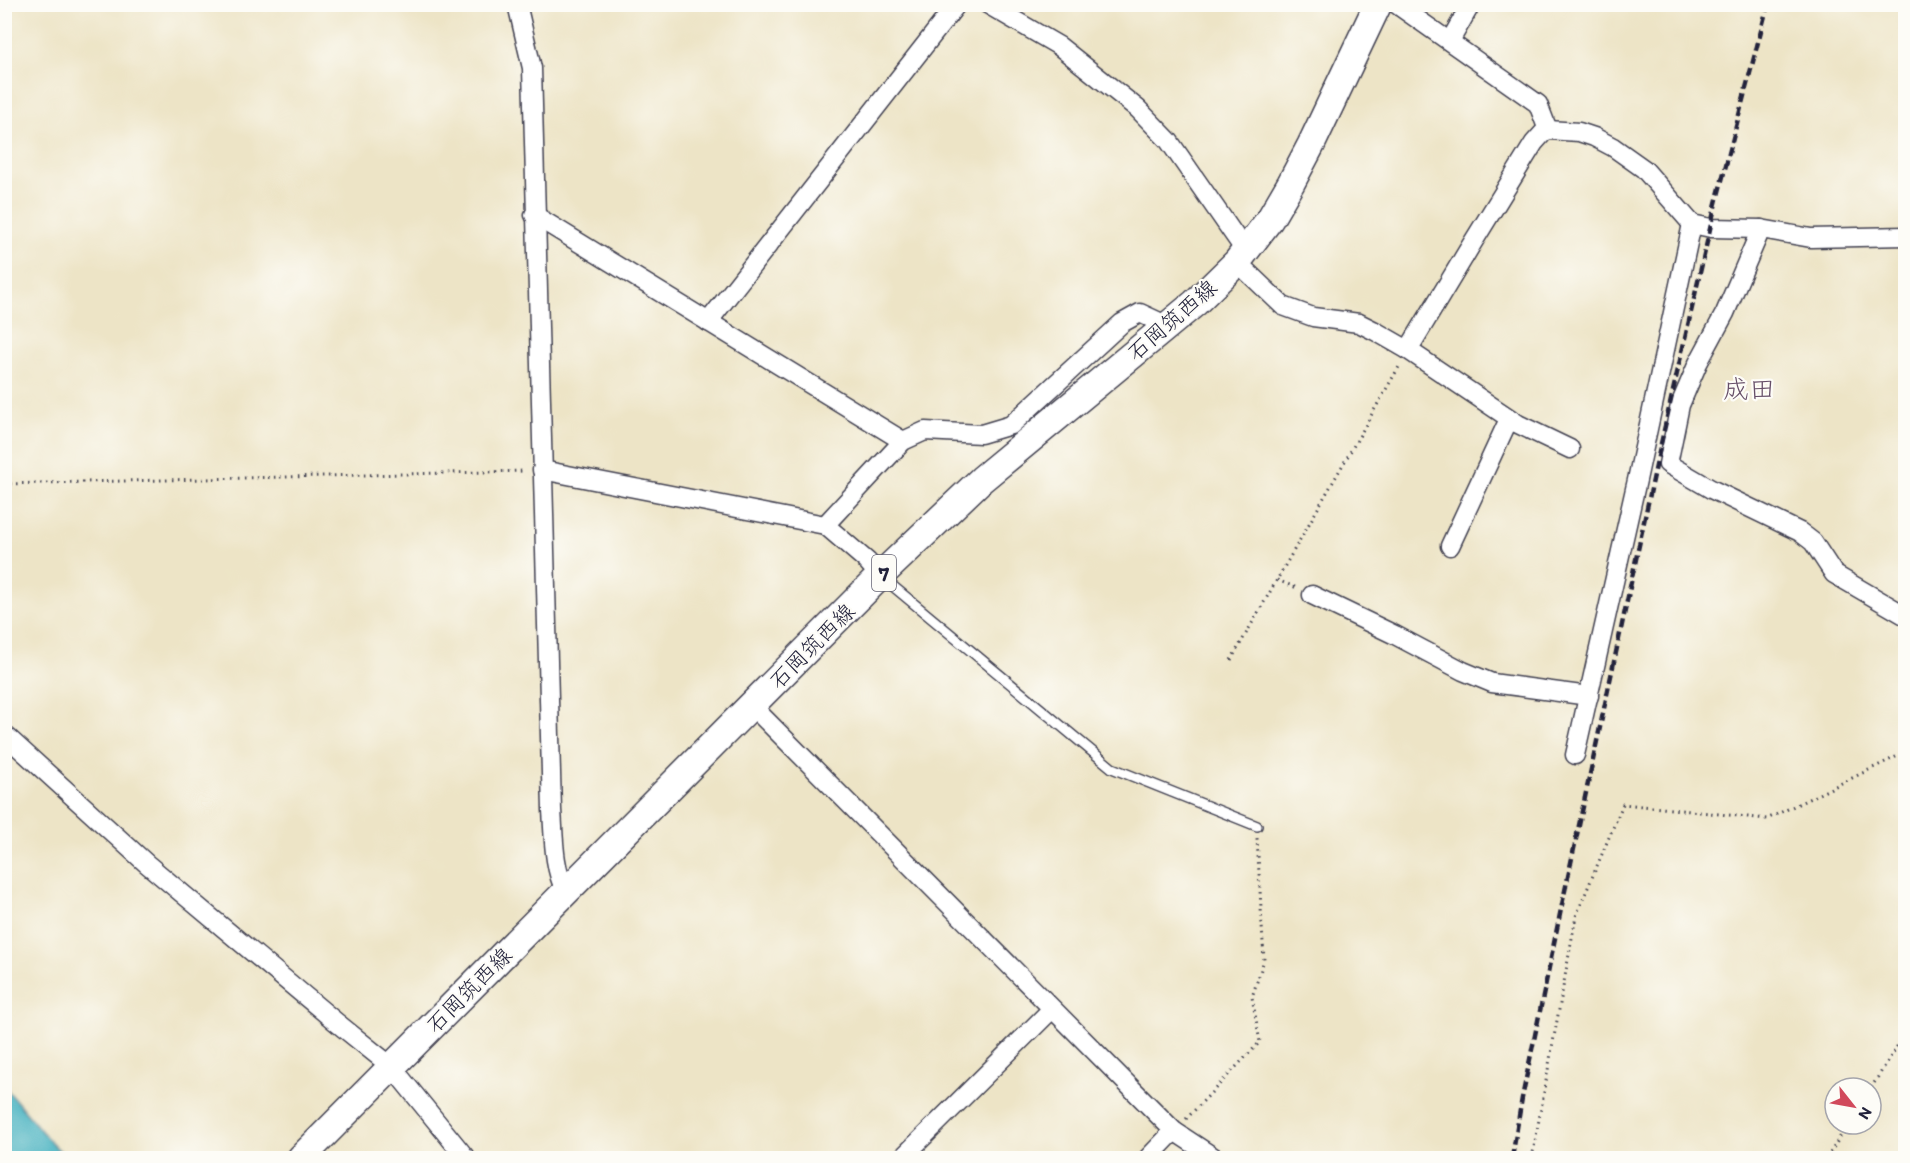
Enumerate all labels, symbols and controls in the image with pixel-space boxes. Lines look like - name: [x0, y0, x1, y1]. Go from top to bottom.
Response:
- street label: 石岡筑西線: [1122, 274, 1222, 366]
- district label: 成田: [1723, 373, 1775, 405]
- road number: 7: [872, 555, 896, 591]
- street label: 石岡筑西線: [764, 598, 860, 694]
- street label: 石岡筑西線: [421, 942, 517, 1038]
- north arrow: [1823, 1076, 1883, 1136]
- text: N: [1855, 1104, 1876, 1123]

